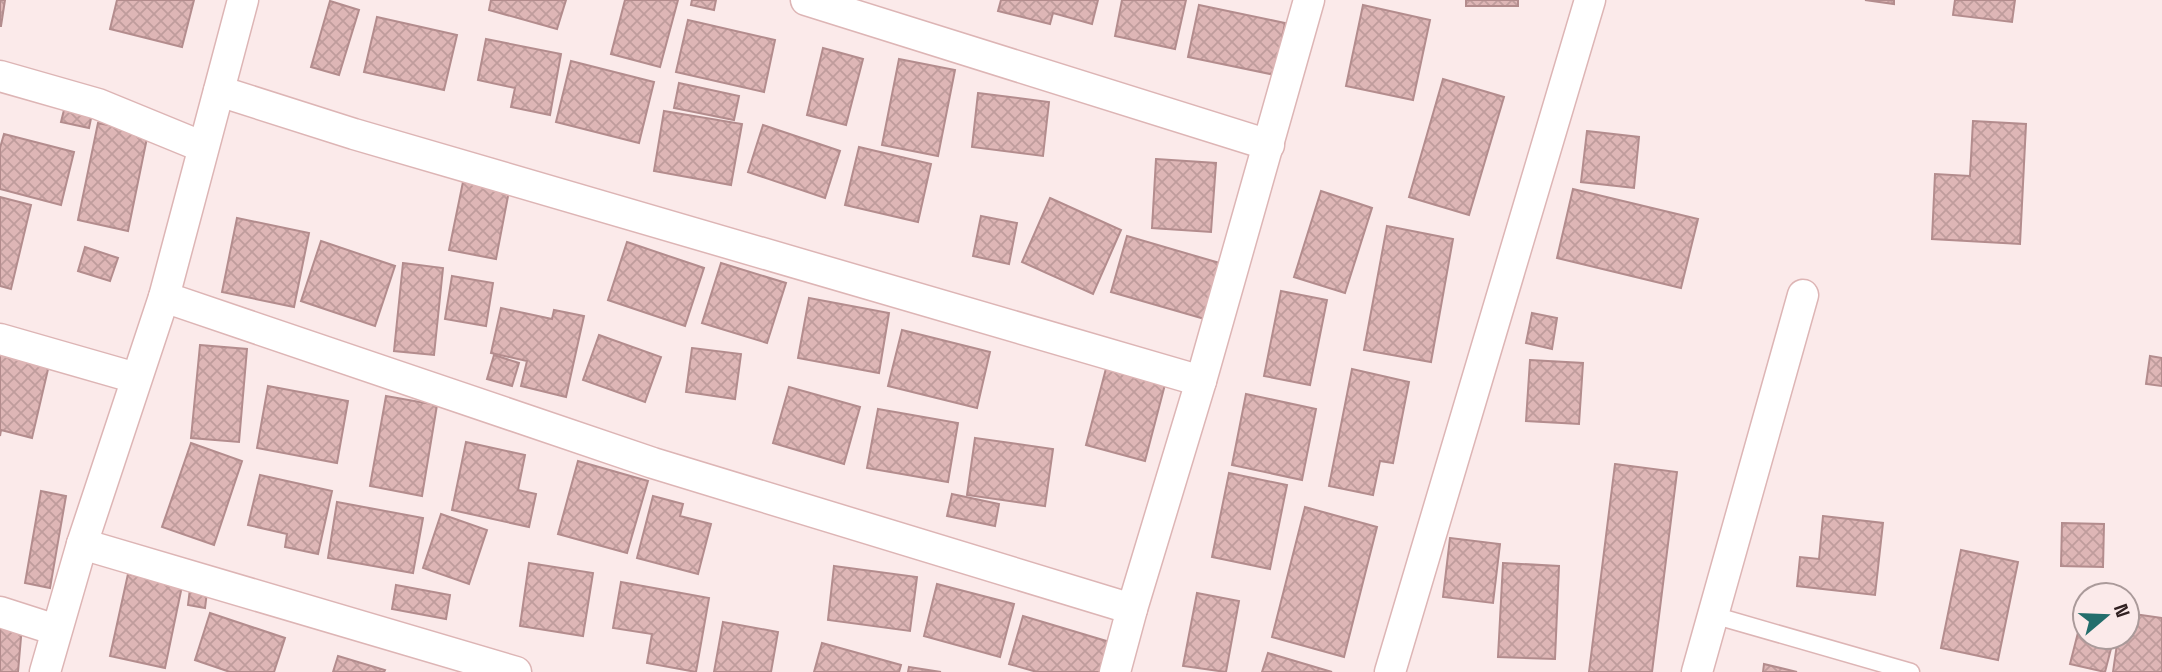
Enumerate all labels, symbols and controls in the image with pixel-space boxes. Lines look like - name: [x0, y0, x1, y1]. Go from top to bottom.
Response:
- north arrow: [2071, 581, 2141, 651]
- text: N: [2108, 601, 2135, 621]

